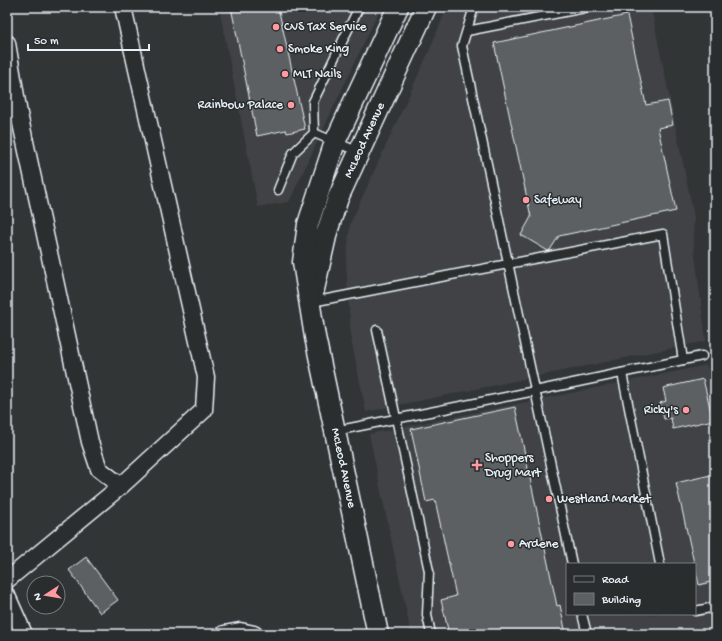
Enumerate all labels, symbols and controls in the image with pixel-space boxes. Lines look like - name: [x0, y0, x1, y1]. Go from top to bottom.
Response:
- place label: CVS Tax Service: [284, 20, 367, 35]
- marker: CVS Tax Service: [271, 22, 281, 32]
- scale bar: [28, 26, 149, 52]
- text: 50 m: [34, 35, 59, 49]
- place label: Smoke King: [288, 42, 349, 57]
- marker: Smoke King: [275, 44, 285, 54]
- place label: MLT Nails: [293, 67, 342, 82]
- marker: MLT Nails: [280, 69, 290, 79]
- place label: Rainbow Palace: [198, 98, 283, 113]
- marker: Rainbow Palace: [286, 100, 296, 110]
- street label: McLeod Avenue: [341, 100, 389, 180]
- place label: Safeway: [534, 193, 582, 208]
- marker: Safeway: [521, 195, 531, 205]
- place label: Ricky's: [644, 403, 679, 418]
- marker: Ricky's: [681, 405, 691, 415]
- street label: McLeod Avenue: [327, 427, 359, 510]
- place label: Shoppers Drug Mart: [484, 451, 542, 481]
- marker: Shoppers Drug Mart: [472, 460, 482, 470]
- place label: Westland Market: [557, 492, 652, 507]
- marker: Westland Market: [544, 494, 554, 504]
- place label: Ardene: [519, 537, 559, 552]
- marker: Ardene: [506, 539, 516, 549]
- legend: [566, 563, 696, 615]
- text: Road: [602, 574, 629, 588]
- north arrow: [26, 575, 66, 615]
- text: N: [32, 592, 45, 601]
- text: Building: [601, 594, 641, 608]

